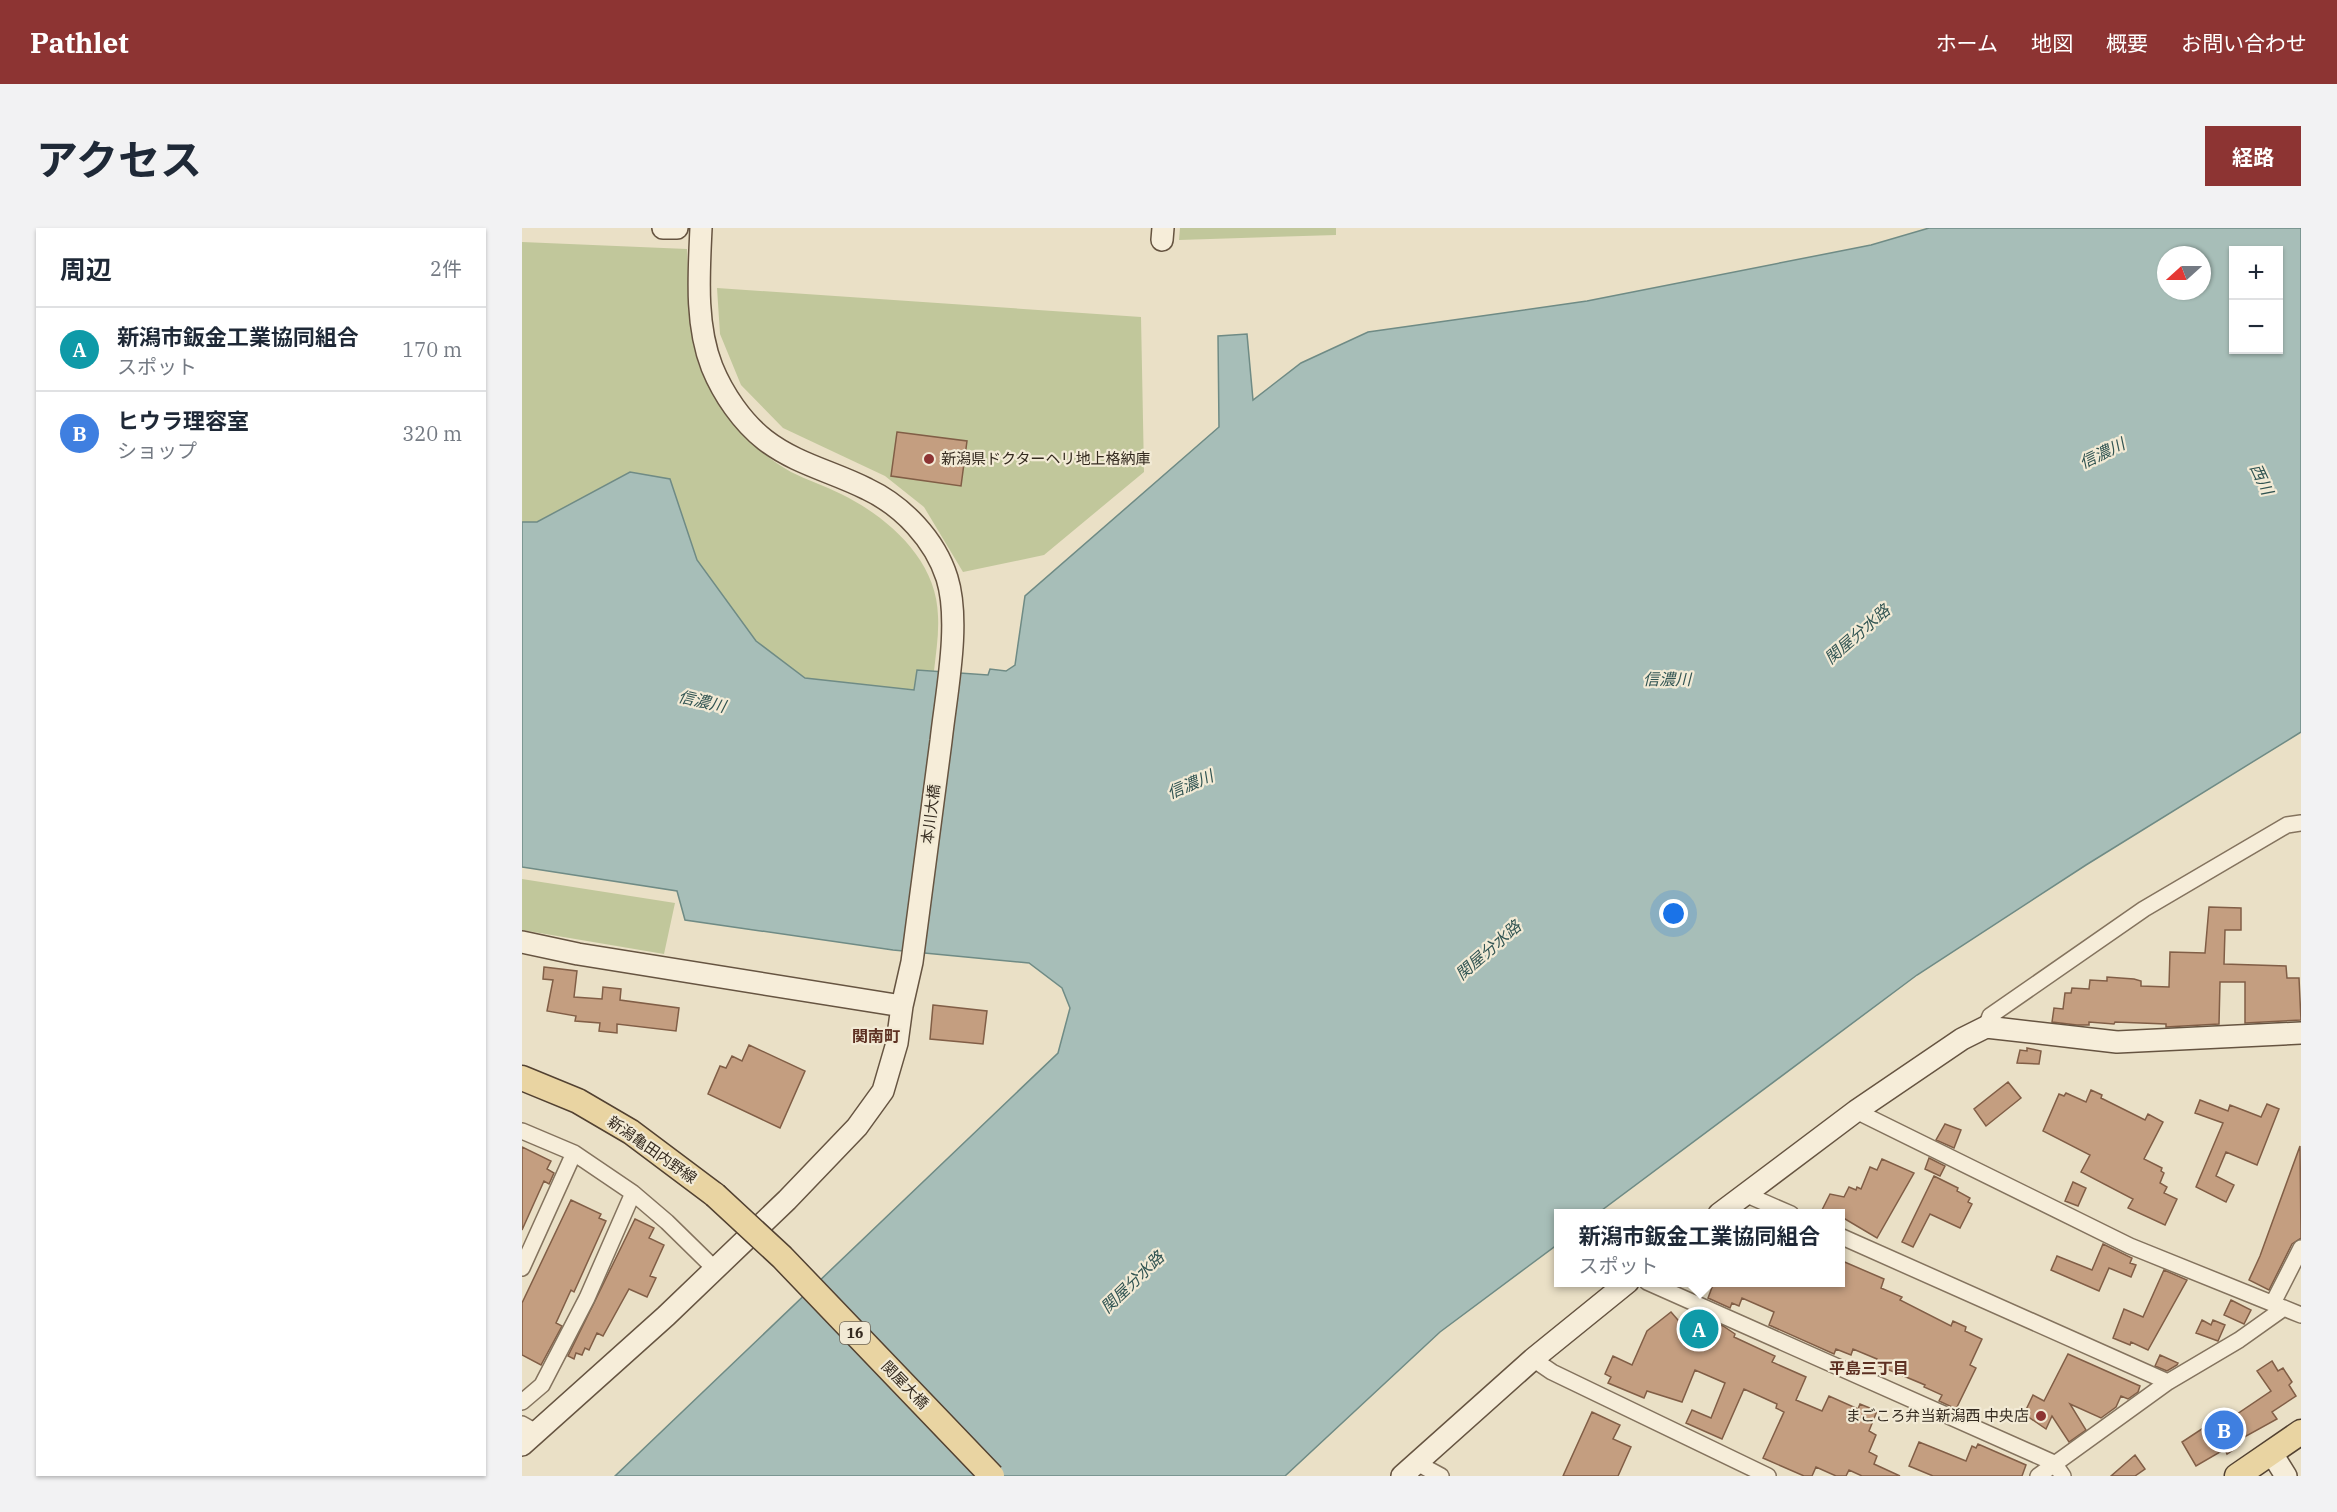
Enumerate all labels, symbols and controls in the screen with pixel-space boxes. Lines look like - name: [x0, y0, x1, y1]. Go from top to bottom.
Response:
- text: Pathlet: [30, 24, 129, 61]
- text: ホーム: [1936, 29, 1998, 57]
- text: 地図: [2031, 29, 2073, 57]
- text: 概要: [2106, 29, 2148, 57]
- text: お問い合わせ: [2181, 29, 2307, 57]
- button: 経路: [2205, 126, 2301, 186]
- text: アクセス: [36, 132, 202, 187]
- north arrow: [2157, 246, 2211, 300]
- map controls: [2229, 246, 2283, 354]
- button: +: [2229, 246, 2283, 300]
- text: 周辺: [60, 252, 112, 286]
- text: 2件: [430, 255, 462, 282]
- button: −: [2229, 300, 2283, 354]
- text: 新潟市鈑金工業協同組合: [117, 322, 359, 351]
- text: A: [73, 336, 86, 363]
- text: 170 m: [402, 336, 462, 363]
- text: スポット: [117, 353, 197, 380]
- text: ヒウラ理容室: [117, 406, 249, 435]
- text: B: [72, 420, 87, 447]
- text: 320 m: [402, 420, 462, 447]
- water label: 信濃川: [2076, 433, 2130, 473]
- text: ショップ: [117, 437, 197, 464]
- place label: 新潟県ドクターヘリ地上格納庫: [941, 449, 1150, 468]
- marker: 新潟県ドクターヘリ地上格納庫: [922, 452, 936, 466]
- water label: 西川: [2246, 460, 2279, 500]
- water label: 関屋分水路: [1820, 599, 1895, 668]
- water label: 信濃川: [1643, 669, 1693, 689]
- water label: 信濃川: [676, 686, 730, 717]
- water label: 信濃川: [1164, 765, 1218, 803]
- street label: 本川大橋: [917, 783, 944, 845]
- your location: [1659, 899, 1688, 928]
- water label: 関屋分水路: [1451, 915, 1526, 984]
- district label: 関南町: [852, 1026, 900, 1046]
- street label: 新潟亀田内野線: [604, 1112, 701, 1187]
- popup: [1554, 1209, 1845, 1287]
- text: 新潟市鈑金工業協同組合: [1578, 1221, 1821, 1250]
- water label: 関屋分水路: [1096, 1246, 1169, 1317]
- text: スポット: [1578, 1252, 1658, 1279]
- pin: A: [1680, 1306, 1718, 1352]
- road number: 16: [840, 1322, 870, 1344]
- street label: 関屋大橋: [878, 1356, 933, 1413]
- district label: 平島三丁目: [1829, 1358, 1909, 1378]
- place label: まごころ弁当新潟西 中央店: [1846, 1406, 2029, 1425]
- pin: B: [2204, 1408, 2244, 1452]
- marker: まごころ弁当新潟西 中央店: [2034, 1409, 2048, 1423]

